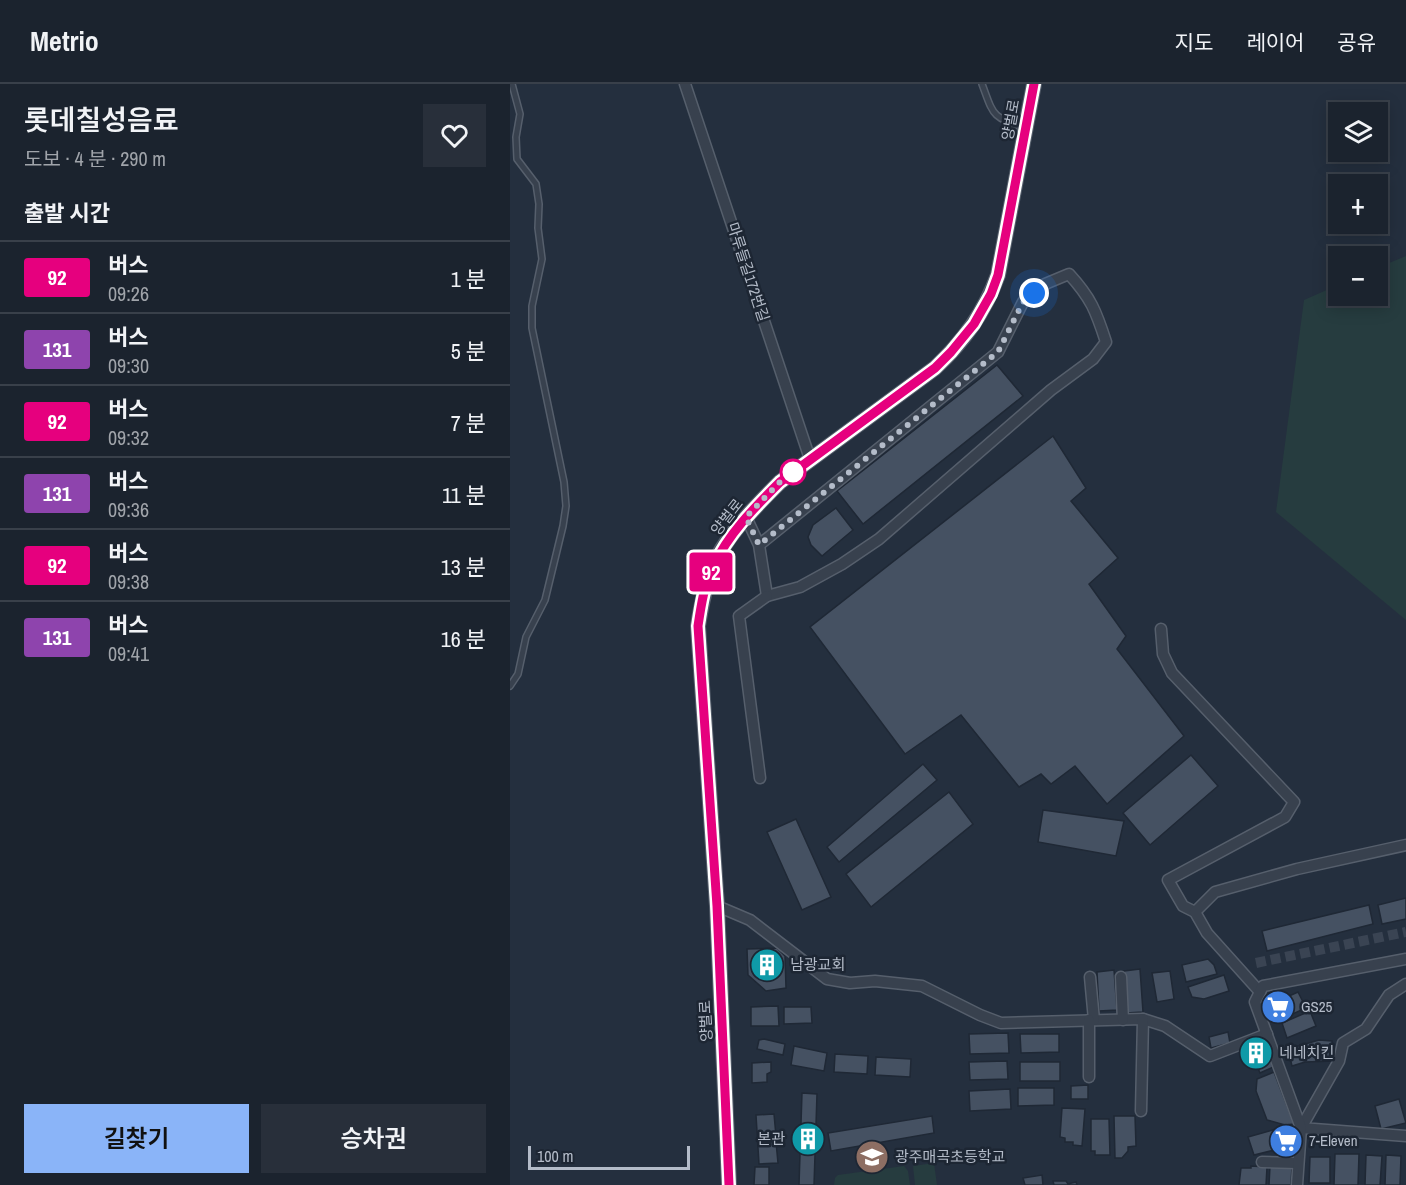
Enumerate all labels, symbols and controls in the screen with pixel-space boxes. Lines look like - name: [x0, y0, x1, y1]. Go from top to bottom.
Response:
- text: Metrio: [30, 22, 99, 60]
- text: 지도: [1175, 28, 1213, 57]
- text: 레이어: [1246, 28, 1304, 57]
- text: 공유: [1337, 28, 1376, 57]
- street label: 양벌로: [997, 98, 1024, 142]
- text: 롯데칠성음료: [24, 101, 179, 139]
- map controls: [1328, 102, 1388, 306]
- button: layers: [1328, 102, 1388, 162]
- button: heart: [423, 104, 486, 167]
- text: 도보 · 4 분 · 290 m: [24, 145, 166, 172]
- button: +: [1328, 174, 1388, 234]
- text: 출발 시간: [24, 198, 110, 228]
- street label: 마루들길172번길: [723, 219, 774, 324]
- button: −: [1328, 246, 1388, 306]
- text: 버스: [108, 250, 148, 280]
- text: 92: [47, 263, 67, 292]
- text: 1 분: [451, 264, 486, 294]
- your location: [1019, 278, 1049, 308]
- text: 09:26: [108, 280, 149, 307]
- text: 버스: [108, 322, 148, 352]
- text: 131: [43, 335, 71, 364]
- text: 5 분: [451, 336, 486, 366]
- text: 09:30: [108, 352, 149, 379]
- text: 버스: [108, 394, 148, 424]
- text: 92: [47, 407, 67, 436]
- text: 7 분: [451, 408, 486, 438]
- text: 09:32: [108, 424, 149, 451]
- unlabelled marker: [780, 459, 806, 485]
- text: 버스: [108, 466, 148, 496]
- text: 131: [43, 479, 71, 508]
- text: 11 분: [442, 480, 486, 510]
- street label: 양벌로: [706, 494, 748, 539]
- text: 09:36: [108, 496, 149, 523]
- text: 버스: [108, 538, 148, 568]
- text: 92: [47, 551, 67, 580]
- text: 13 분: [441, 552, 486, 582]
- line badge: 92: [684, 552, 738, 592]
- text: 92: [701, 558, 721, 587]
- text: 09:38: [108, 568, 149, 595]
- text: 버스: [108, 610, 148, 640]
- text: 131: [43, 623, 71, 652]
- text: 16 분: [441, 624, 486, 654]
- text: 09:41: [108, 640, 149, 667]
- building icon: 남광교회: [749, 947, 785, 983]
- place label: 남광교회: [790, 954, 845, 975]
- supermarket icon: GS25: [1260, 989, 1296, 1025]
- place label: GS25: [1301, 996, 1333, 1017]
- street label: 양벌로: [694, 1000, 717, 1042]
- building icon: 네네치킨: [1238, 1035, 1274, 1071]
- place label: 네네치킨: [1279, 1042, 1334, 1063]
- button: 길찾기: [24, 1104, 249, 1173]
- button: 승차권: [261, 1104, 486, 1173]
- building icon: 본관: [790, 1121, 826, 1157]
- supermarket icon: 7-Eleven: [1268, 1123, 1304, 1159]
- place label: 본관: [757, 1128, 785, 1149]
- place label: 7-Eleven: [1309, 1130, 1358, 1151]
- school or university icon: 광주매곡초등학교: [854, 1139, 890, 1175]
- scale bar: [528, 1143, 690, 1170]
- text: 100 m: [537, 1145, 573, 1167]
- place label: 광주매곡초등학교: [895, 1146, 1005, 1167]

